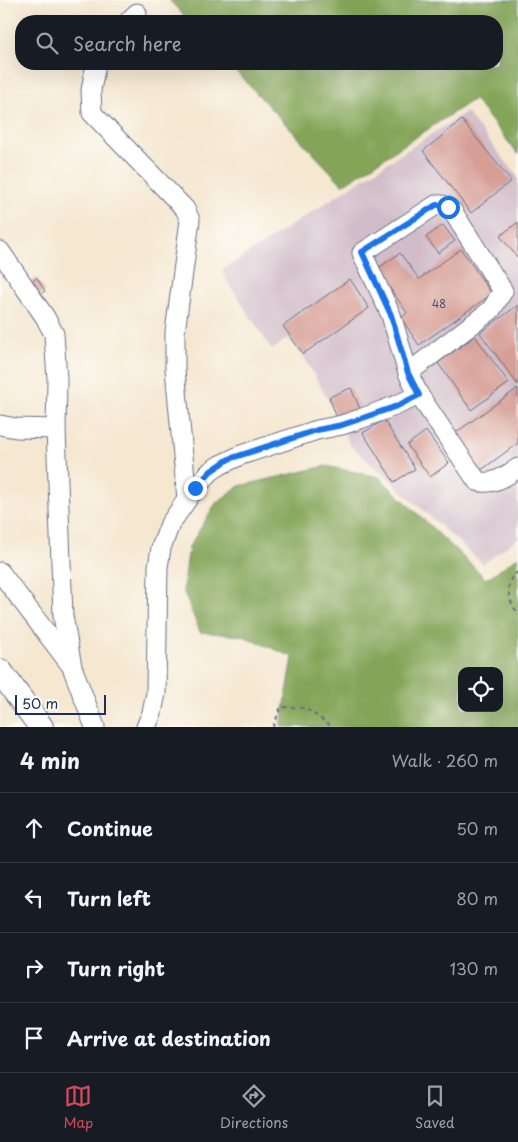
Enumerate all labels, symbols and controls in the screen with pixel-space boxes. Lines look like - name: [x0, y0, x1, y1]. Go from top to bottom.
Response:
- search box: [15, 15, 503, 70]
- icon: search: [33, 29, 61, 57]
- text: Search here: [73, 29, 182, 57]
- route start: [437, 196, 460, 219]
- house number: 48: [432, 295, 446, 312]
- route end: [184, 477, 207, 500]
- map controls: [458, 667, 503, 712]
- button: locate: [458, 667, 503, 712]
- scale bar: [15, 692, 106, 715]
- text: 50 m: [22, 693, 58, 714]
- text: 4 min: [20, 744, 80, 776]
- text: Walk · 260 m: [392, 748, 498, 772]
- icon: ahead: [20, 814, 48, 842]
- text: Continue: [67, 814, 153, 842]
- text: 50 m: [457, 816, 498, 840]
- icon: left: [20, 884, 48, 912]
- text: Turn left: [67, 884, 151, 912]
- text: 80 m: [456, 886, 498, 910]
- icon: right: [20, 954, 48, 982]
- text: Turn right: [67, 954, 165, 982]
- text: 130 m: [450, 956, 498, 980]
- icon: arrive: [20, 1024, 48, 1052]
- text: Arrive at destination: [67, 1024, 271, 1052]
- tab: Map: [63, 1082, 93, 1133]
- tab: Directions: [220, 1082, 288, 1133]
- tab: Saved: [415, 1082, 455, 1133]

